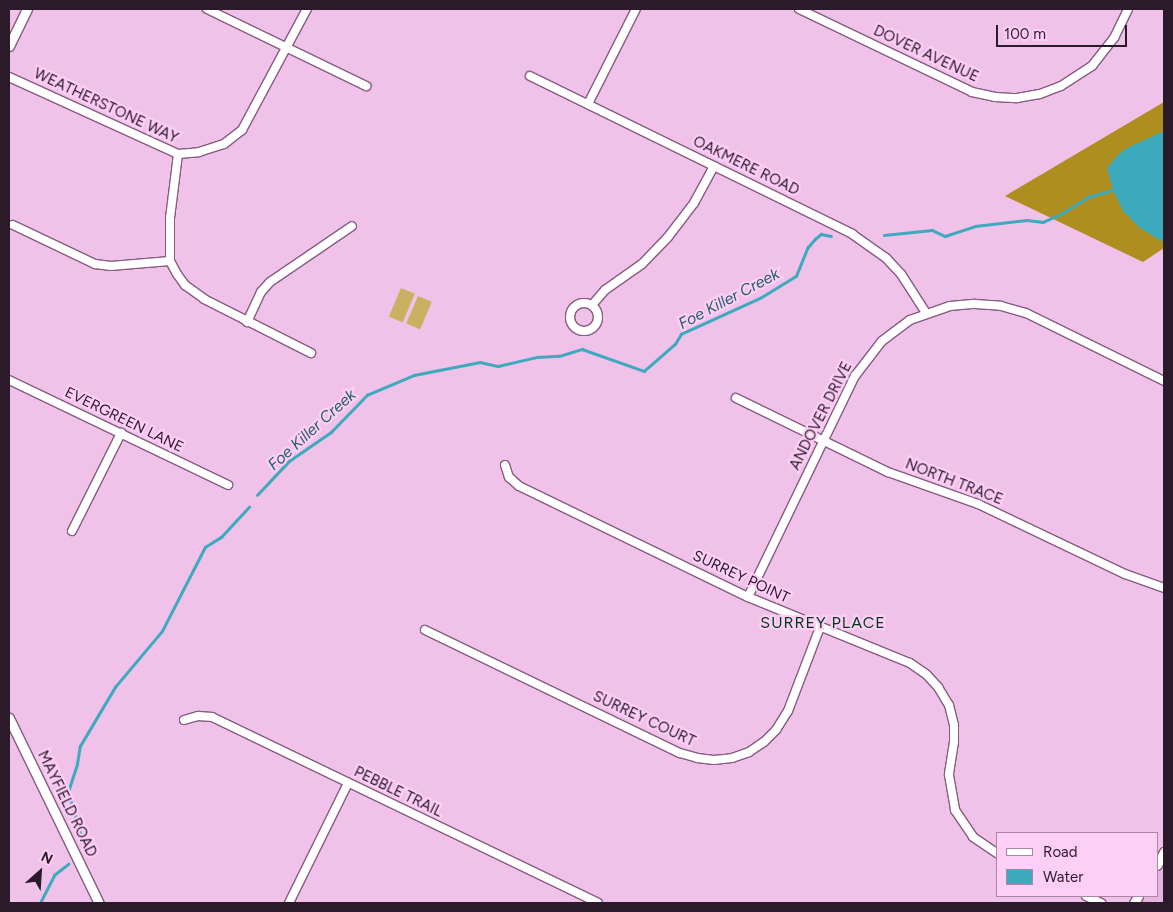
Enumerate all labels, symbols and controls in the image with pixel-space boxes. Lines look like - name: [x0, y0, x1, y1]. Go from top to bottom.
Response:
- scale bar: [998, 15, 1129, 47]
- street label: DOVER AVENUE: [871, 22, 981, 86]
- text: 100 m: [1004, 25, 1046, 43]
- street label: WEATHERSTONE WAY: [31, 65, 181, 147]
- street label: OAKMERE ROAD: [690, 132, 802, 200]
- water label: Foe Killer Creek: [675, 264, 783, 334]
- street label: ANDOVER DRIVE: [786, 359, 856, 473]
- street label: EVERGREEN LANE: [62, 383, 186, 457]
- water label: Foe Killer Creek: [264, 386, 360, 474]
- street label: NORTH TRACE: [903, 455, 1005, 509]
- street label: SURREY POINT: [690, 547, 792, 607]
- district label: SURREY PLACE: [759, 613, 887, 633]
- street label: SURREY COURT: [590, 687, 698, 751]
- street label: MAYFIELD ROAD: [33, 748, 101, 860]
- street label: PEBBLE TRAIL: [351, 763, 445, 821]
- legend: [996, 832, 1158, 897]
- text: Road: [1043, 843, 1078, 861]
- north arrow: [15, 847, 65, 897]
- text: N: [38, 848, 55, 868]
- text: Water: [1043, 868, 1083, 886]

